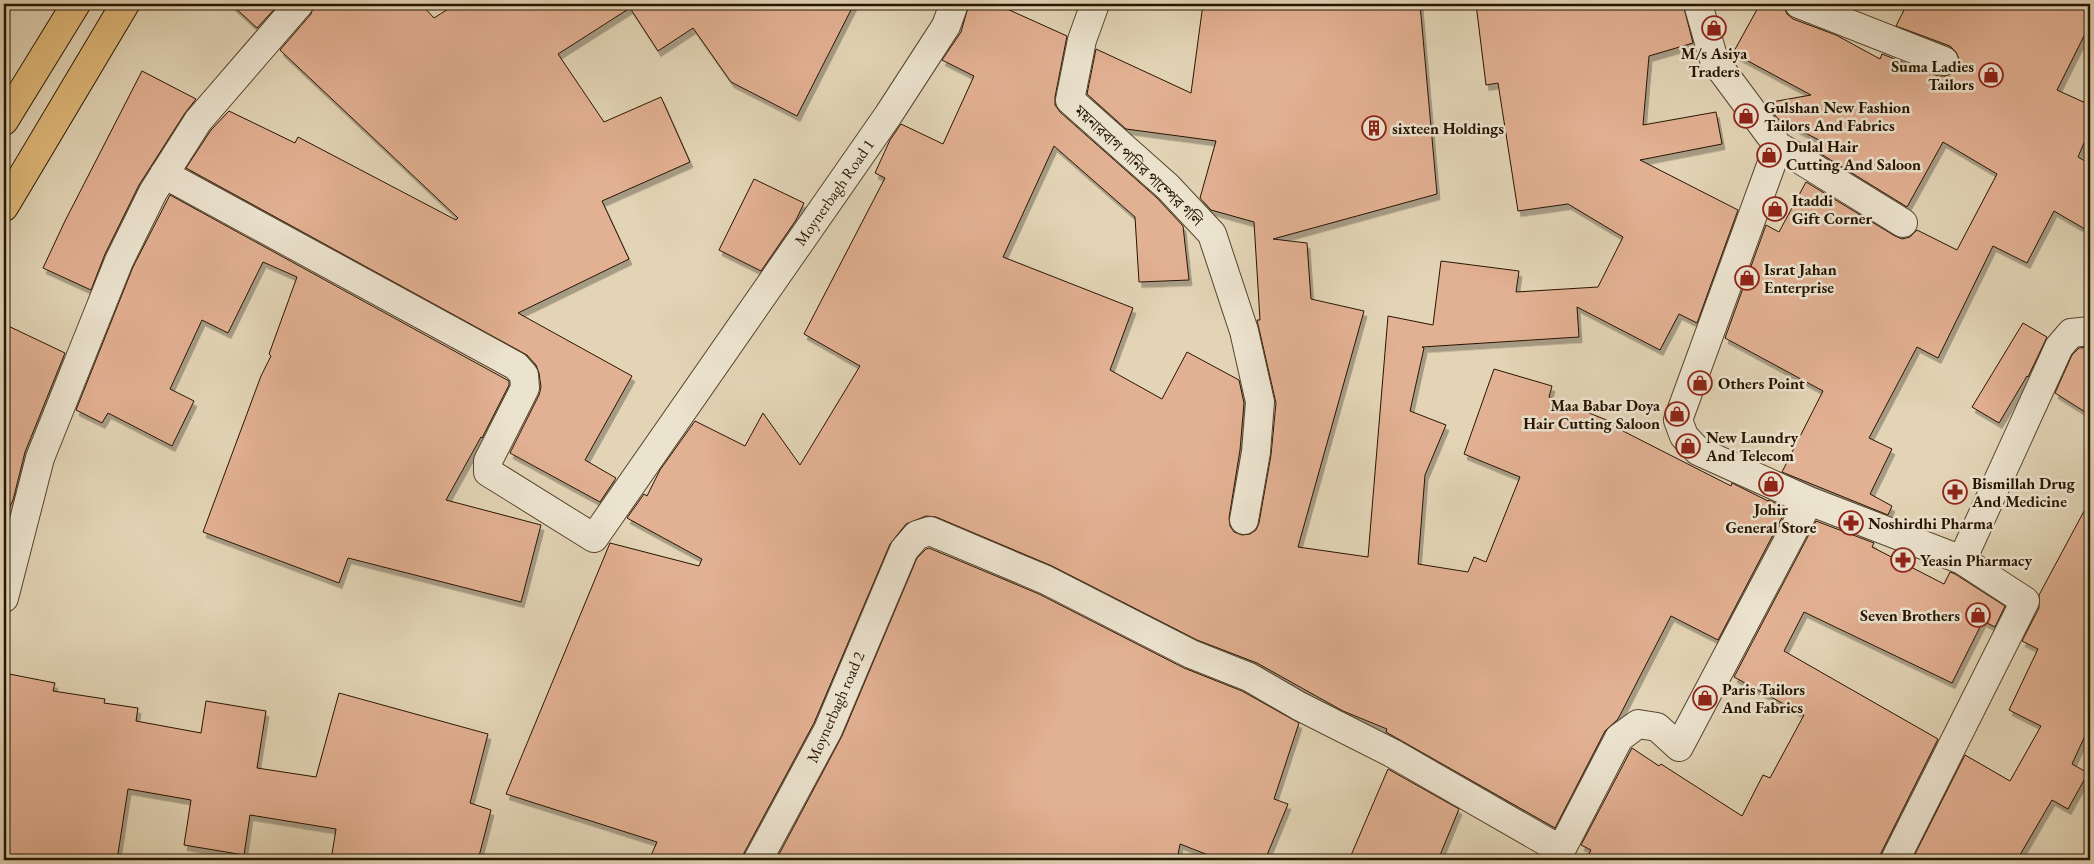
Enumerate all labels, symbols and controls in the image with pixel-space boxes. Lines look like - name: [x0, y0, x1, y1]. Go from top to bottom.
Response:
- shop icon: M/s Asiya Traders: [1701, 15, 1727, 41]
- place label: M/s Asiya Traders: [1681, 43, 1748, 82]
- place label: Suma Ladies Tailors: [1891, 56, 1974, 95]
- shop icon: Suma Ladies Tailors: [1978, 62, 2004, 88]
- place label: Gulshan New Fashion Tailors And Fabrics: [1764, 97, 1910, 136]
- street label: ময়নারবাগ পানির পাম্পের গলি: [1069, 100, 1208, 231]
- shop icon: Gulshan New Fashion Tailors And Fabrics: [1733, 103, 1759, 129]
- building icon: sixteen Holdings: [1361, 115, 1387, 141]
- place label: sixteen Holdings: [1392, 118, 1504, 139]
- street label: Moynerbagh Road 1: [790, 135, 879, 250]
- place label: Dulal Hair Cutting And Saloon: [1786, 136, 1921, 175]
- shop icon: Dulal Hair Cutting And Saloon: [1756, 142, 1782, 168]
- place label: Itaddi Gift Corner: [1792, 190, 1873, 229]
- shop icon: Itaddi Gift Corner: [1762, 196, 1788, 222]
- place label: Israt Jahan Enterprise: [1764, 259, 1837, 298]
- shop icon: Israt Jahan Enterprise: [1734, 265, 1760, 291]
- shop icon: Others Point: [1687, 370, 1713, 396]
- place label: Others Point: [1718, 373, 1805, 394]
- place label: Maa Babar Doya Hair Cutting Saloon: [1523, 395, 1661, 434]
- shop icon: Maa Babar Doya Hair Cutting Saloon: [1664, 401, 1690, 427]
- place label: New Laundry And Telecom: [1705, 427, 1799, 466]
- shop icon: New Laundry And Telecom: [1675, 433, 1701, 459]
- shop icon: Johir General Store: [1758, 471, 1784, 497]
- place label: Bismillah Drug And Medicine: [1971, 473, 2076, 512]
- pharmacy icon: Bismillah Drug And Medicine: [1942, 479, 1968, 505]
- place label: Johir General Store: [1726, 499, 1817, 538]
- pharmacy icon: Noshirdhi Pharma: [1838, 510, 1864, 536]
- place label: Noshirdhi Pharma: [1868, 513, 1994, 534]
- pharmacy icon: Yeasin Pharmacy: [1890, 547, 1916, 573]
- place label: Yeasin Pharmacy: [1920, 550, 2033, 571]
- shop icon: Seven Brothers: [1965, 602, 1991, 628]
- place label: Seven Brothers: [1860, 605, 1960, 626]
- street label: Moynerbagh road 2: [802, 648, 870, 766]
- place label: Paris Tailors And Fabrics: [1721, 679, 1805, 718]
- shop icon: Paris Tailors And Fabrics: [1692, 685, 1718, 711]

